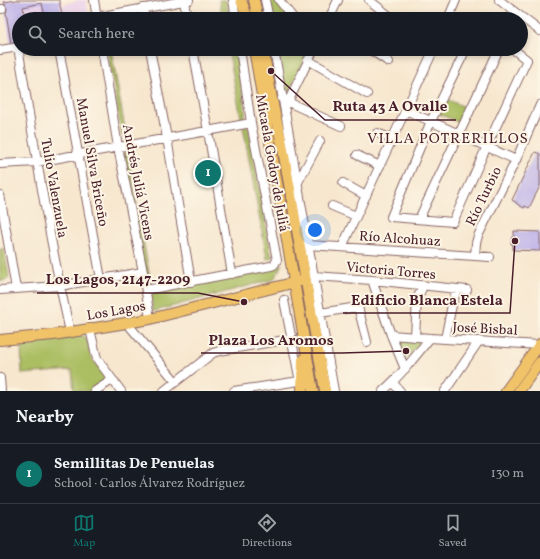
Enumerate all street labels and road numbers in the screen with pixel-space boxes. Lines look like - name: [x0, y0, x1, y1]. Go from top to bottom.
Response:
- street label: Micaela Godoy de Juliá: [250, 93, 293, 233]
- street label: Manuel Silva Briceño: [71, 96, 112, 228]
- street label: Andrés Juliá Vicens: [117, 123, 158, 242]
- street label: Tulio Valenzuela: [35, 137, 72, 240]
- street label: Río Turbio: [462, 164, 507, 230]
- street label: Río Alcohuaz: [358, 227, 441, 252]
- street label: Victoria Torres: [345, 258, 437, 285]
- street label: Los Lagos: [85, 297, 147, 326]
- street label: José Bisbal: [452, 318, 518, 341]

